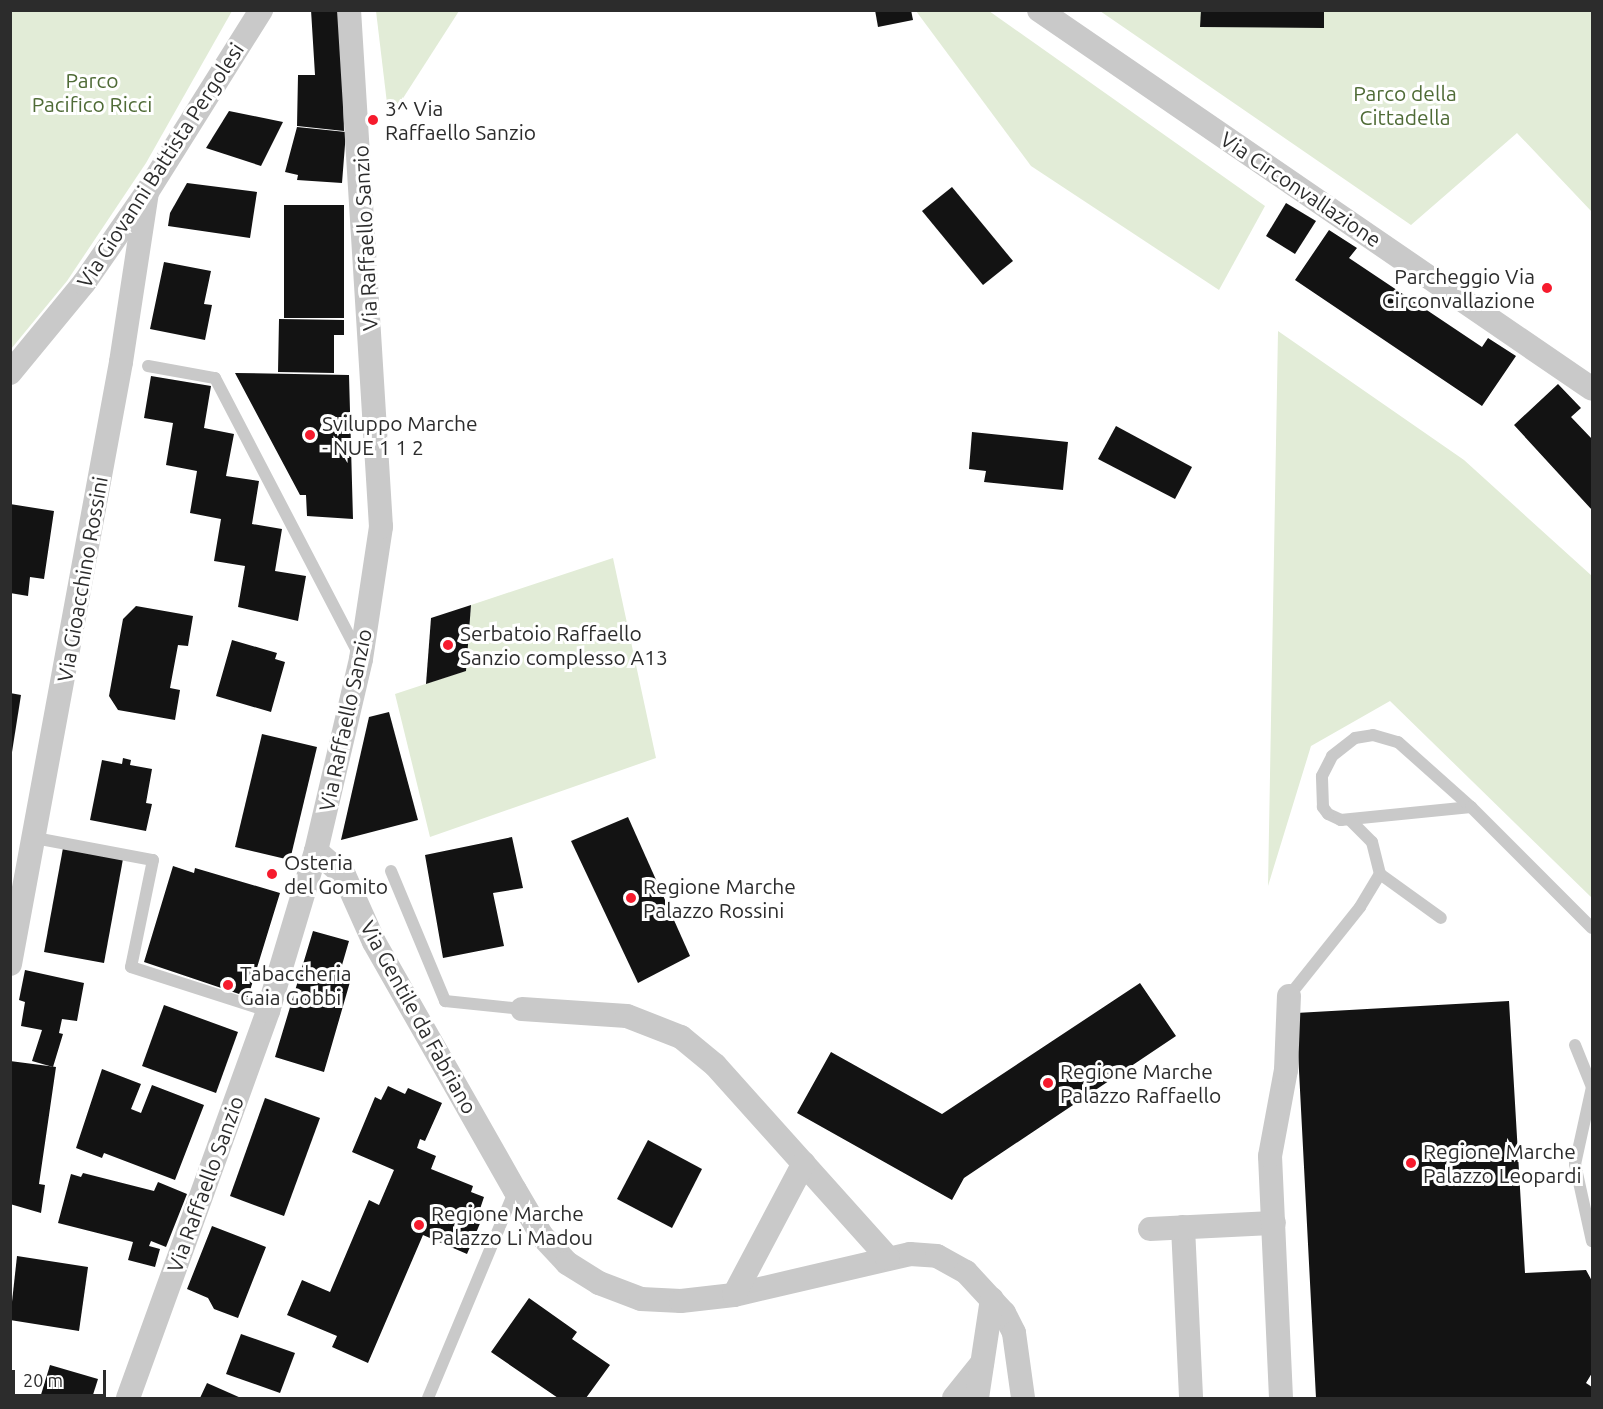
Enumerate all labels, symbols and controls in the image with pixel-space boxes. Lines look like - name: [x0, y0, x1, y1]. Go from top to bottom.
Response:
- street label: Via Giovanni Battista Pergolesi: [71, 38, 249, 292]
- park label: Parco Pacifico Ricci: [32, 67, 152, 117]
- park label: Parco della Cittadella: [1353, 80, 1457, 130]
- place label: 3^ Via Raffaello Sanzio: [385, 95, 536, 145]
- marker: 3^ Via Raffaello Sanzio: [366, 113, 380, 127]
- street label: Via Circonvallazione: [1216, 126, 1386, 252]
- street label: Via Raffaello Sanzio: [348, 145, 382, 331]
- place label: Parcheggio Via Circonvallazione: [1382, 263, 1535, 313]
- marker: Parcheggio Via Circonvallazione: [1540, 281, 1554, 295]
- place label: Sviluppo Marche - NUE 1 1 2: [322, 410, 478, 460]
- marker: Sviluppo Marche - NUE 1 1 2: [303, 428, 317, 442]
- street label: Via Gioacchino Rossini: [52, 474, 112, 684]
- place label: Serbatoio Raffaello Sanzio complesso A13: [460, 620, 668, 670]
- street label: Via Raffaello Sanzio: [313, 626, 377, 814]
- marker: Serbatoio Raffaello Sanzio complesso A13: [441, 638, 455, 652]
- place label: Osteria del Gomito: [284, 849, 388, 899]
- marker: Osteria del Gomito: [265, 867, 279, 881]
- place label: Regione Marche Palazzo Rossini: [643, 873, 796, 923]
- marker: Regione Marche Palazzo Rossini: [624, 891, 638, 905]
- street label: Via Gentile da Fabriano: [355, 916, 483, 1118]
- place label: Tabaccheria Gaia Gobbi: [240, 960, 352, 1010]
- marker: Tabaccheria Gaia Gobbi: [221, 978, 235, 992]
- place label: Regione Marche Palazzo Raffaello: [1060, 1058, 1221, 1108]
- marker: Regione Marche Palazzo Raffaello: [1041, 1076, 1055, 1090]
- street label: Via Raffaello Sanzio: [161, 1092, 249, 1276]
- place label: Regione Marche Palazzo Leopardi: [1423, 1138, 1582, 1188]
- marker: Regione Marche Palazzo Leopardi: [1404, 1156, 1418, 1170]
- place label: Regione Marche Palazzo Li Madou: [431, 1200, 593, 1250]
- marker: Regione Marche Palazzo Li Madou: [412, 1218, 426, 1232]
- scale bar: [15, 1358, 110, 1396]
- text: 20 m: [23, 1370, 63, 1390]

